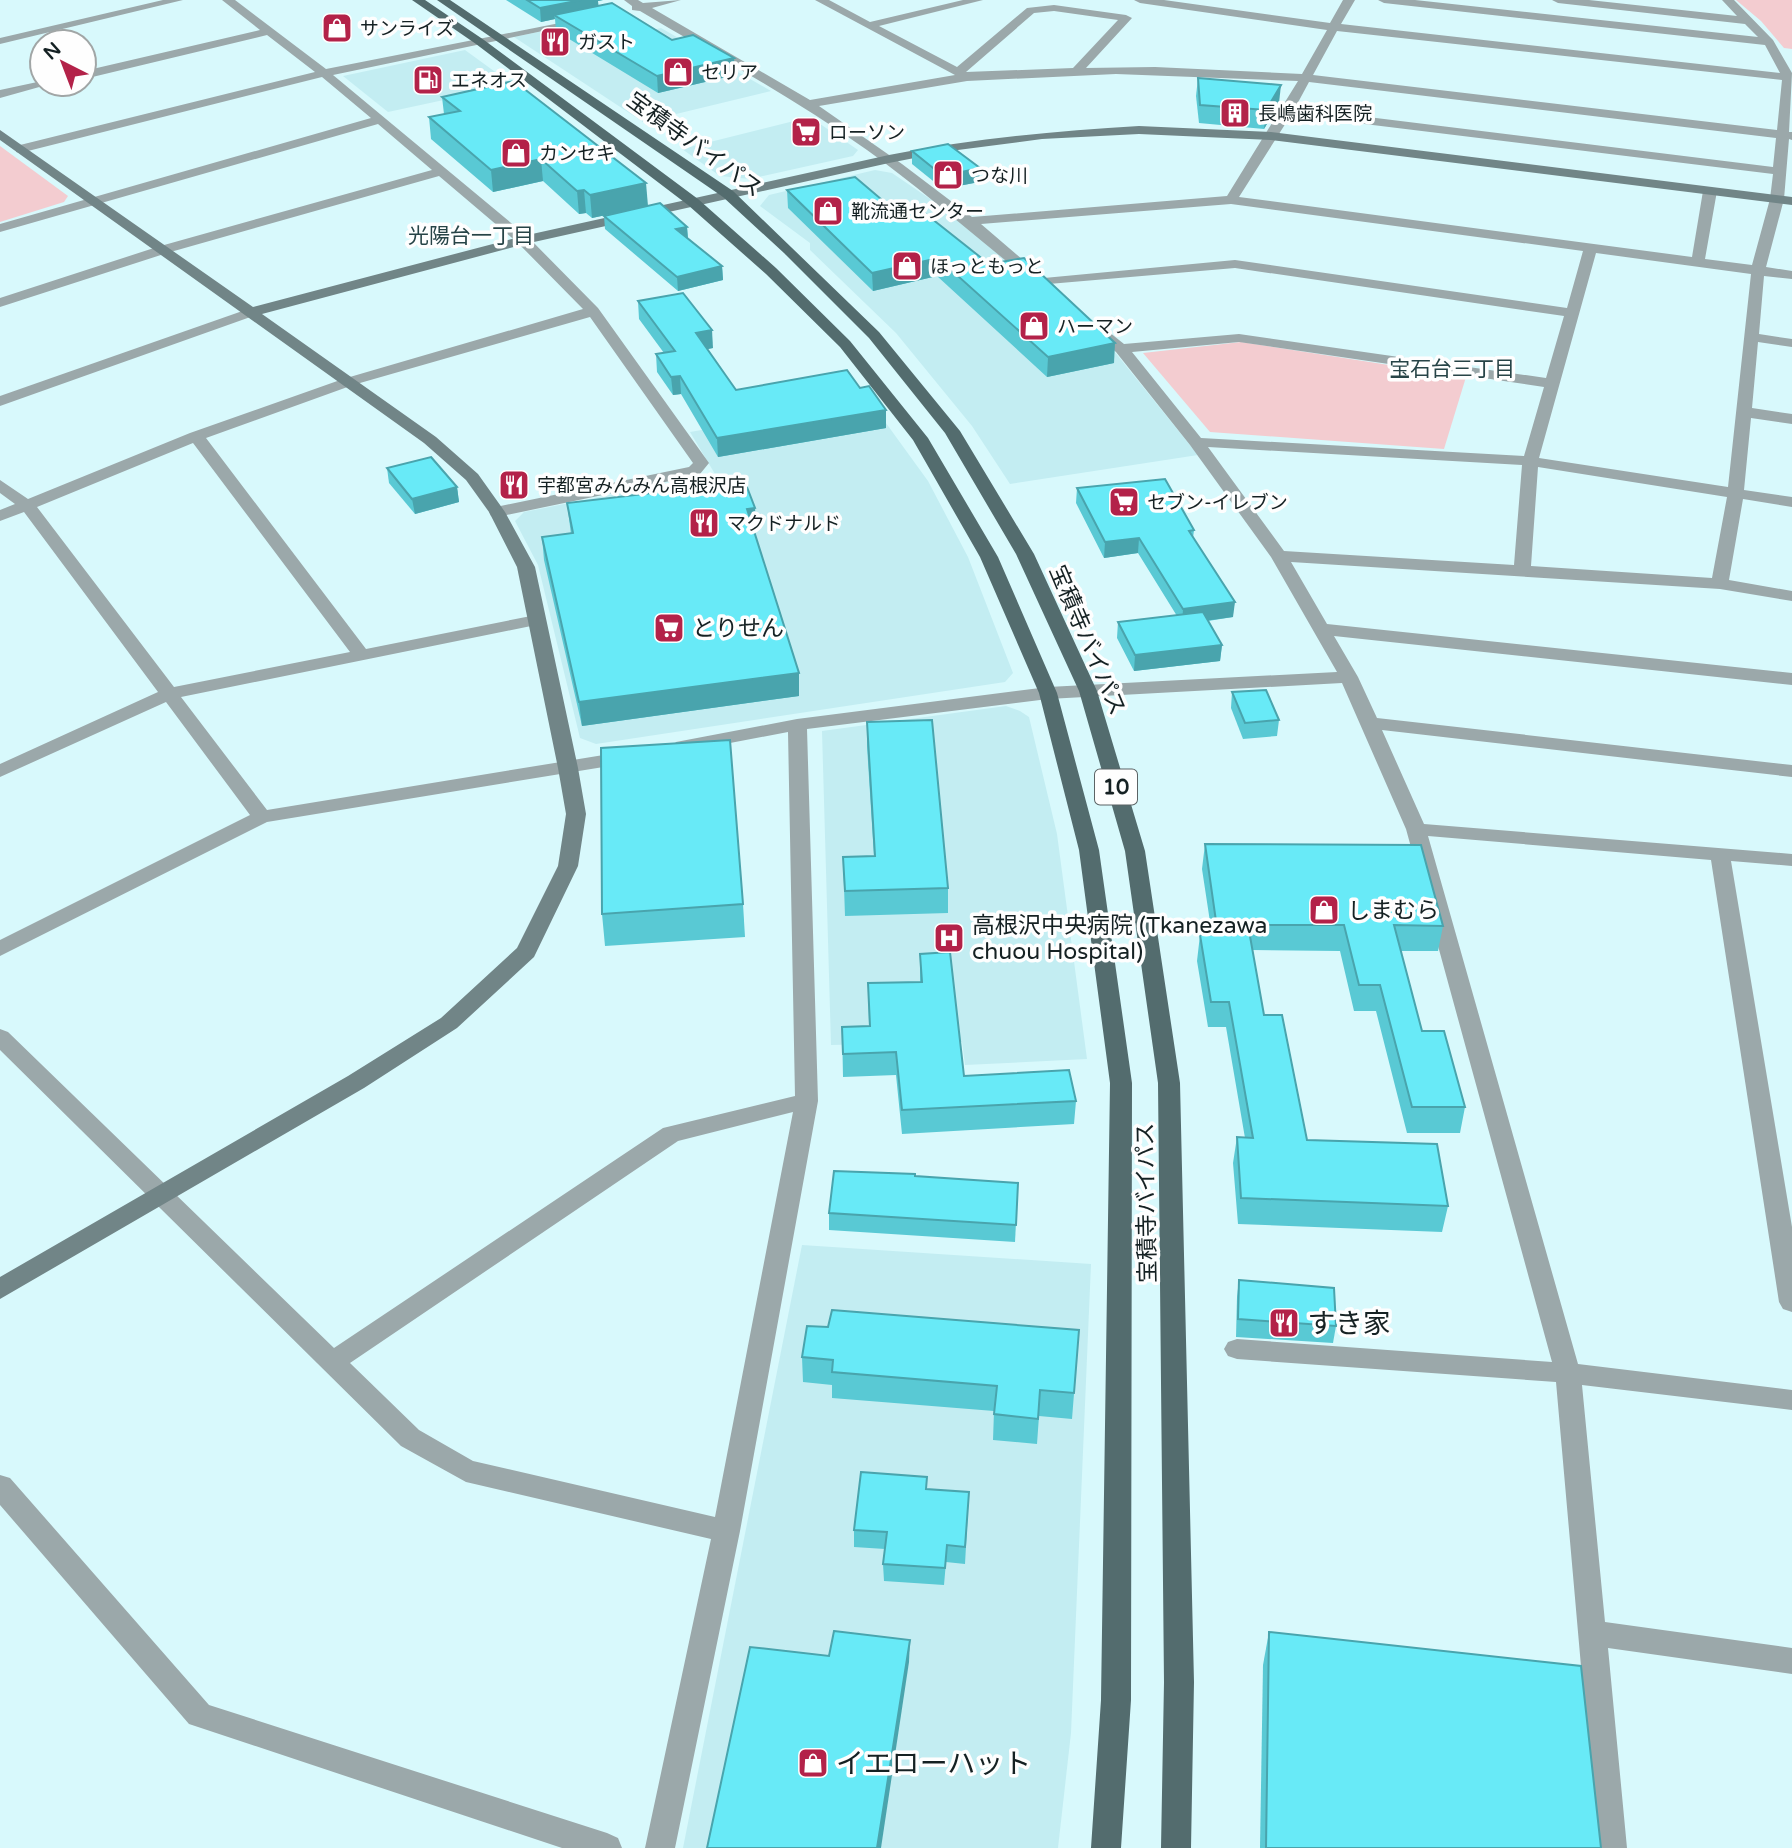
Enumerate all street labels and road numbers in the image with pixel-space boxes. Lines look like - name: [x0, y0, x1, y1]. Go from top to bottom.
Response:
- street label: 宝積寺バイパス: [621, 86, 768, 203]
- street label: 宝積寺バイパス: [1043, 561, 1131, 720]
- road number: 10: [1095, 770, 1137, 804]
- street label: 宝積寺バイパス: [1132, 1122, 1162, 1283]

